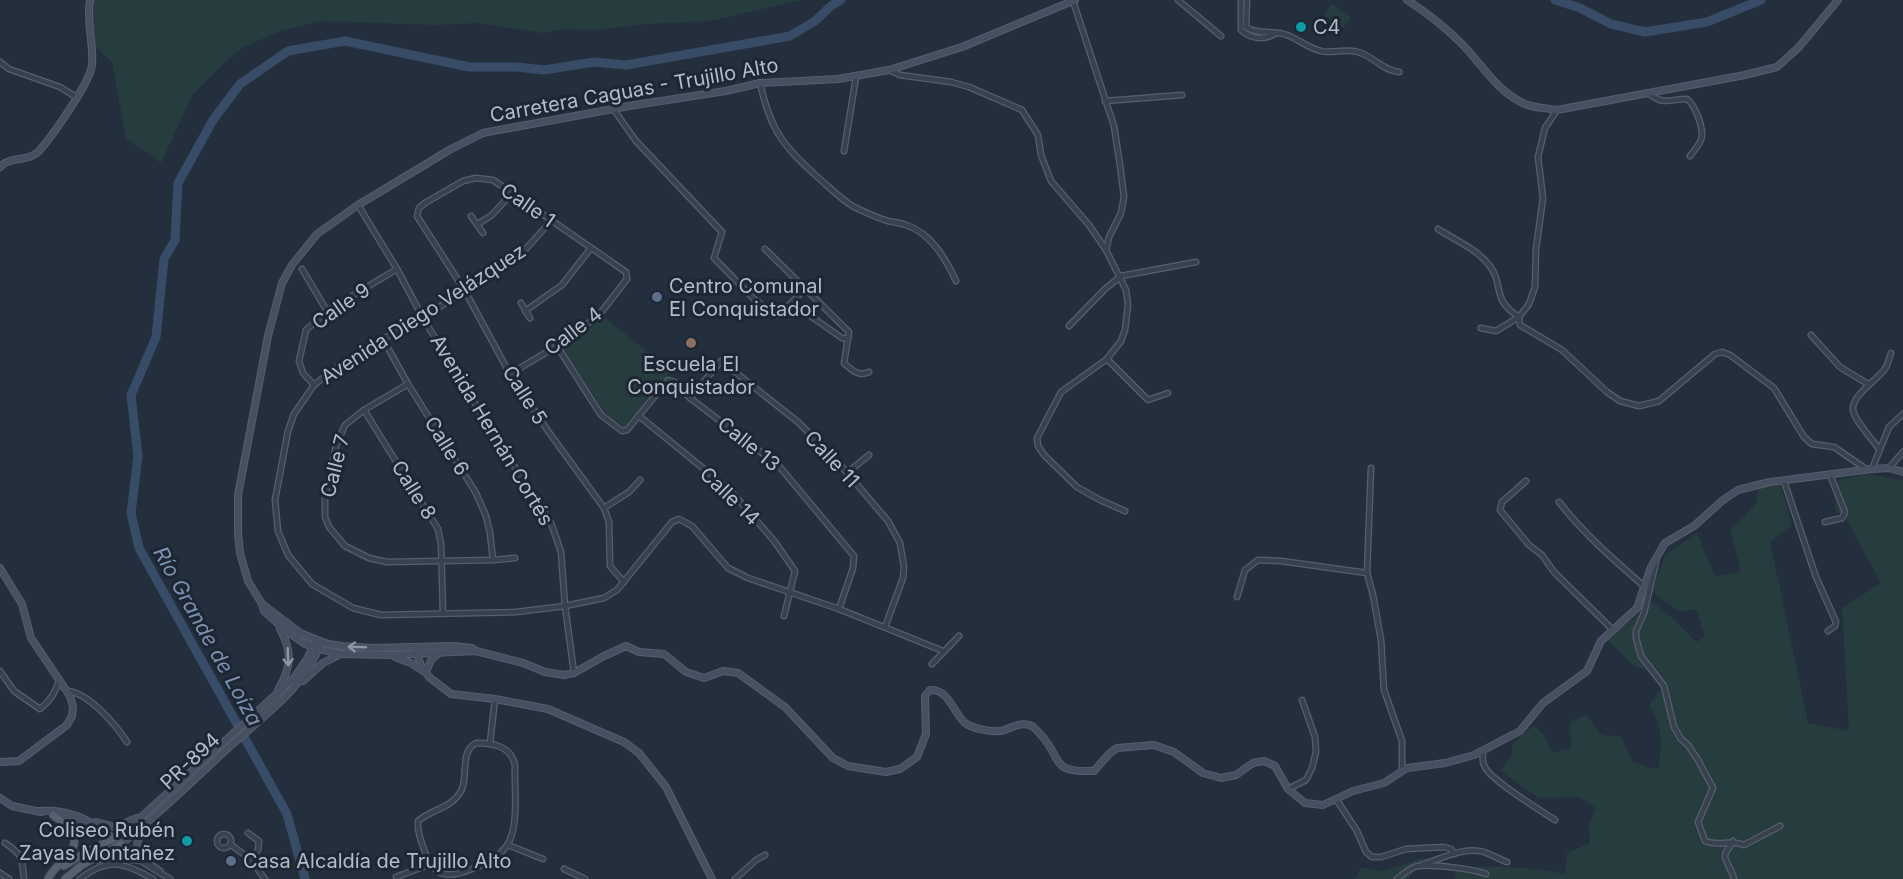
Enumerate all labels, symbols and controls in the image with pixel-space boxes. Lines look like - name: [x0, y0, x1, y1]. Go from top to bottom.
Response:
- place label: C4: [1313, 15, 1341, 39]
- marker: C4: [1294, 20, 1308, 34]
- street label: Carretera Caguas - Trujillo Alto: [488, 53, 780, 127]
- street label: Calle 1: [496, 178, 560, 232]
- street label: Avenida Diego Velázquez: [316, 239, 530, 389]
- place label: Centro Comunal El Conquistador: [669, 274, 822, 321]
- street label: Calle 9: [307, 277, 375, 335]
- marker: Centro Comunal El Conquistador: [650, 290, 664, 304]
- street label: Calle 4: [540, 302, 606, 360]
- street label: Avenida Hernán Cortés: [425, 330, 559, 530]
- marker: Escuela El Conquistador: [684, 336, 698, 350]
- place label: Escuela El Conquistador: [627, 352, 755, 399]
- street label: Calle 5: [498, 361, 552, 429]
- street label: Calle 6: [420, 412, 474, 480]
- street label: Calle 13: [713, 412, 785, 476]
- street label: Calle 11: [800, 426, 864, 492]
- street label: Calle 7: [316, 432, 354, 500]
- street label: Calle 8: [387, 456, 441, 524]
- street label: Calle 14: [695, 462, 765, 530]
- water label: Río Grande de Loíza: [148, 542, 268, 730]
- one-way arrow: [347, 642, 367, 653]
- one-way arrow: [282, 647, 293, 667]
- street label: PR-894: [155, 727, 225, 795]
- place label: Coliseo Rubén Zayas Montañez: [19, 818, 175, 865]
- marker: Coliseo Rubén Zayas Montañez: [180, 834, 194, 848]
- place label: Casa Alcaldía de Trujillo Alto: [243, 849, 511, 873]
- marker: Casa Alcaldía de Trujillo Alto: [224, 854, 238, 868]

